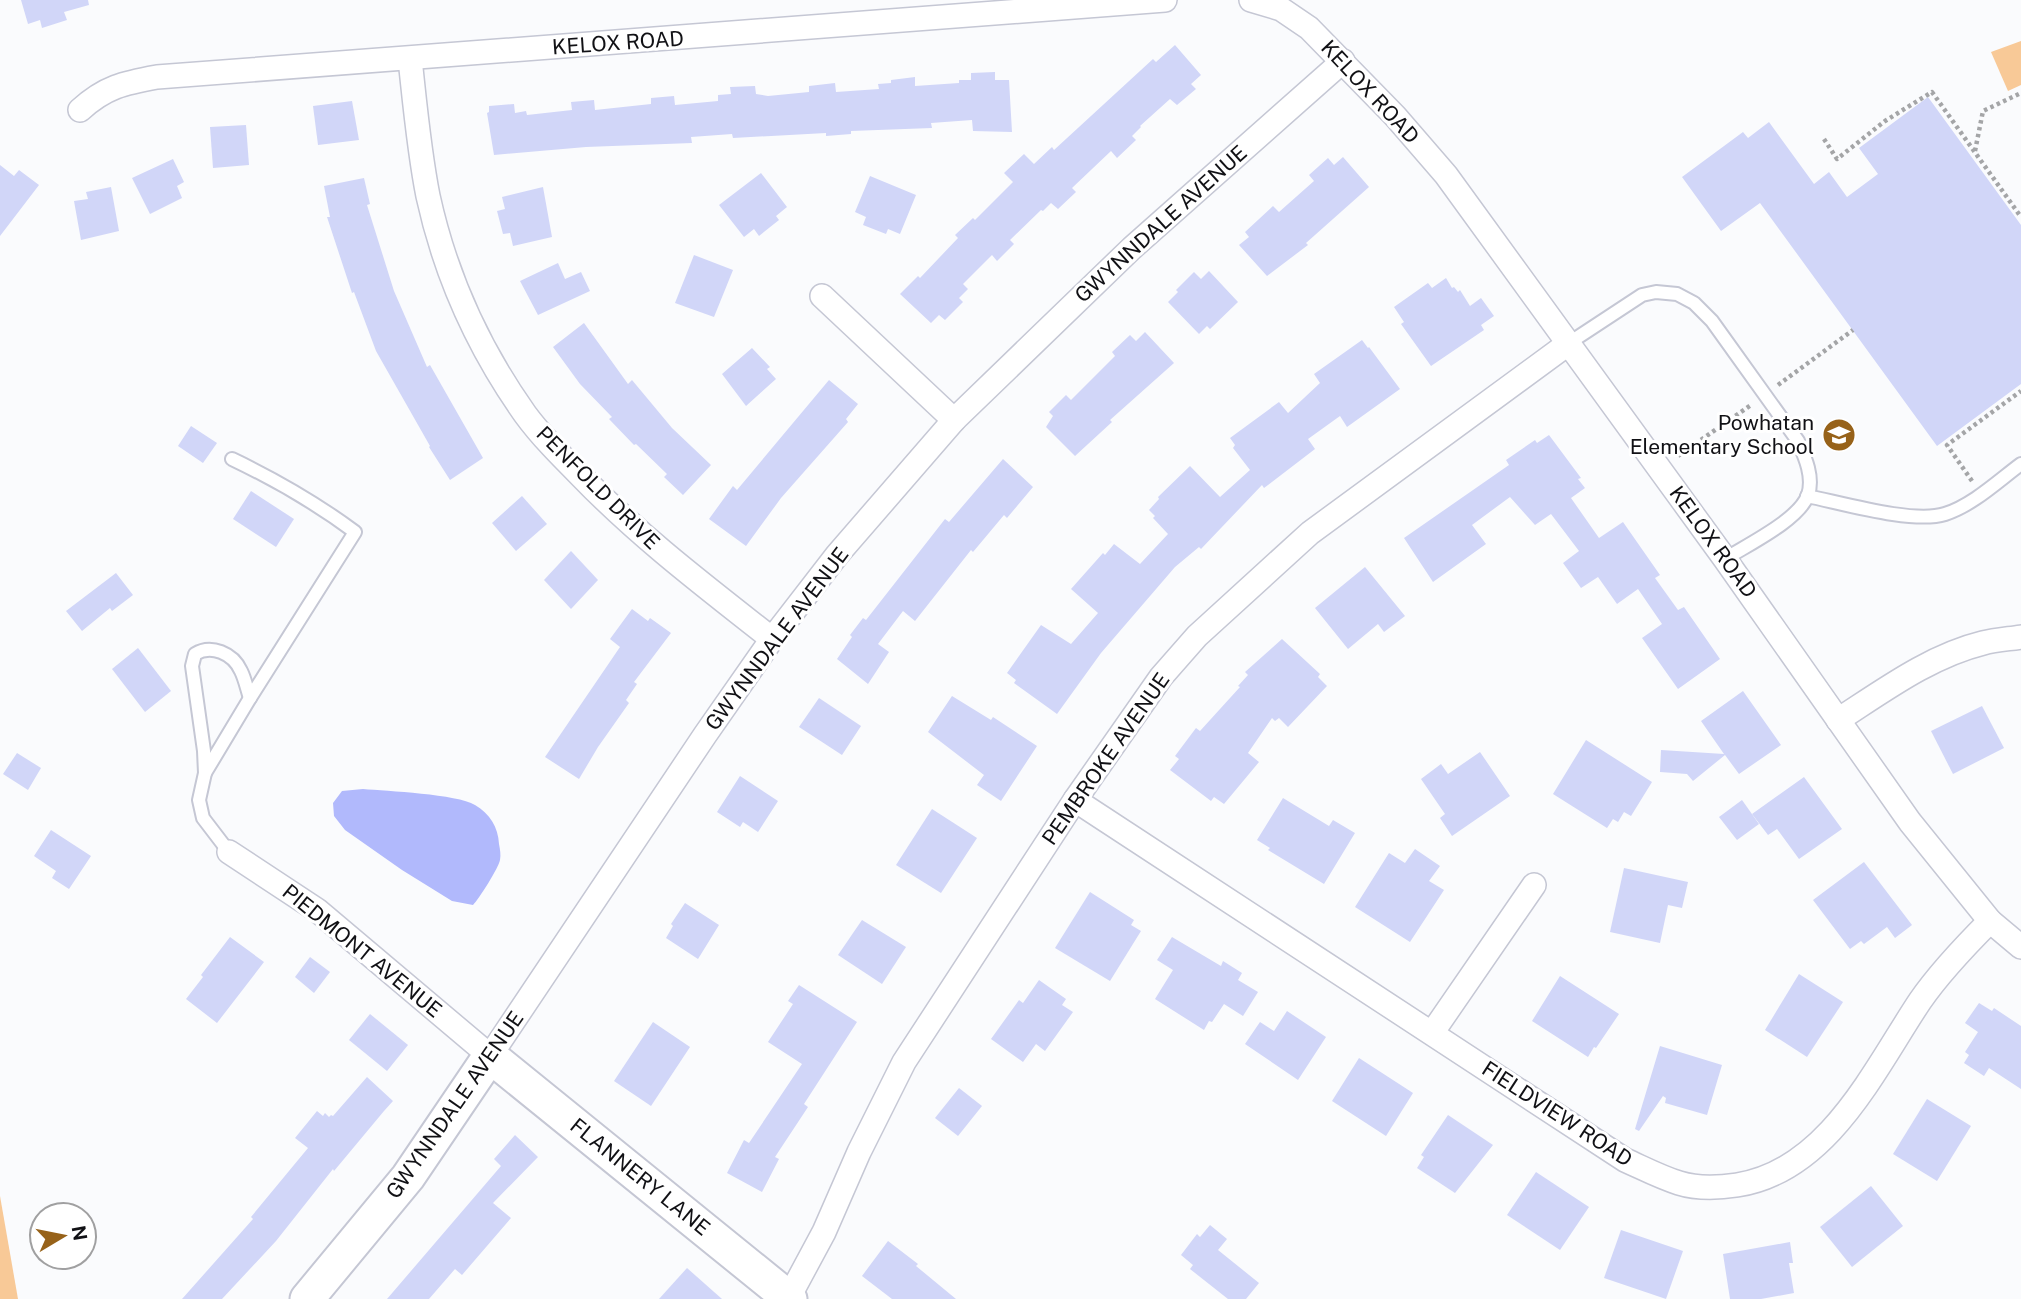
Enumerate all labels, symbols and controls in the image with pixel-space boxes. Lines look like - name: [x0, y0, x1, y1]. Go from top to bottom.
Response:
- street label: KELOX ROAD: [551, 25, 685, 60]
- street label: KELOX ROAD: [1316, 35, 1425, 148]
- street label: GWYNNDALE AVENUE: [1070, 140, 1252, 307]
- place label: Powhatan Elementary School: [1630, 410, 1814, 459]
- school or university icon: Powhatan Elementary School: [1820, 416, 1858, 454]
- street label: PENFOLD DRIVE: [532, 421, 665, 554]
- street label: KELOX ROAD: [1664, 481, 1762, 602]
- street label: GWYNNDALE AVENUE: [700, 542, 854, 735]
- street label: PEMBROKE AVENUE: [1037, 668, 1174, 850]
- street label: PIEDMONT AVENUE: [278, 879, 447, 1023]
- street label: GWYNNDALE AVENUE: [381, 1006, 529, 1203]
- street label: FIELDVIEW ROAD: [1477, 1056, 1637, 1172]
- street label: FLANNERY LANE: [565, 1113, 715, 1241]
- north arrow: [28, 1201, 98, 1271]
- text: N: [68, 1224, 92, 1242]

